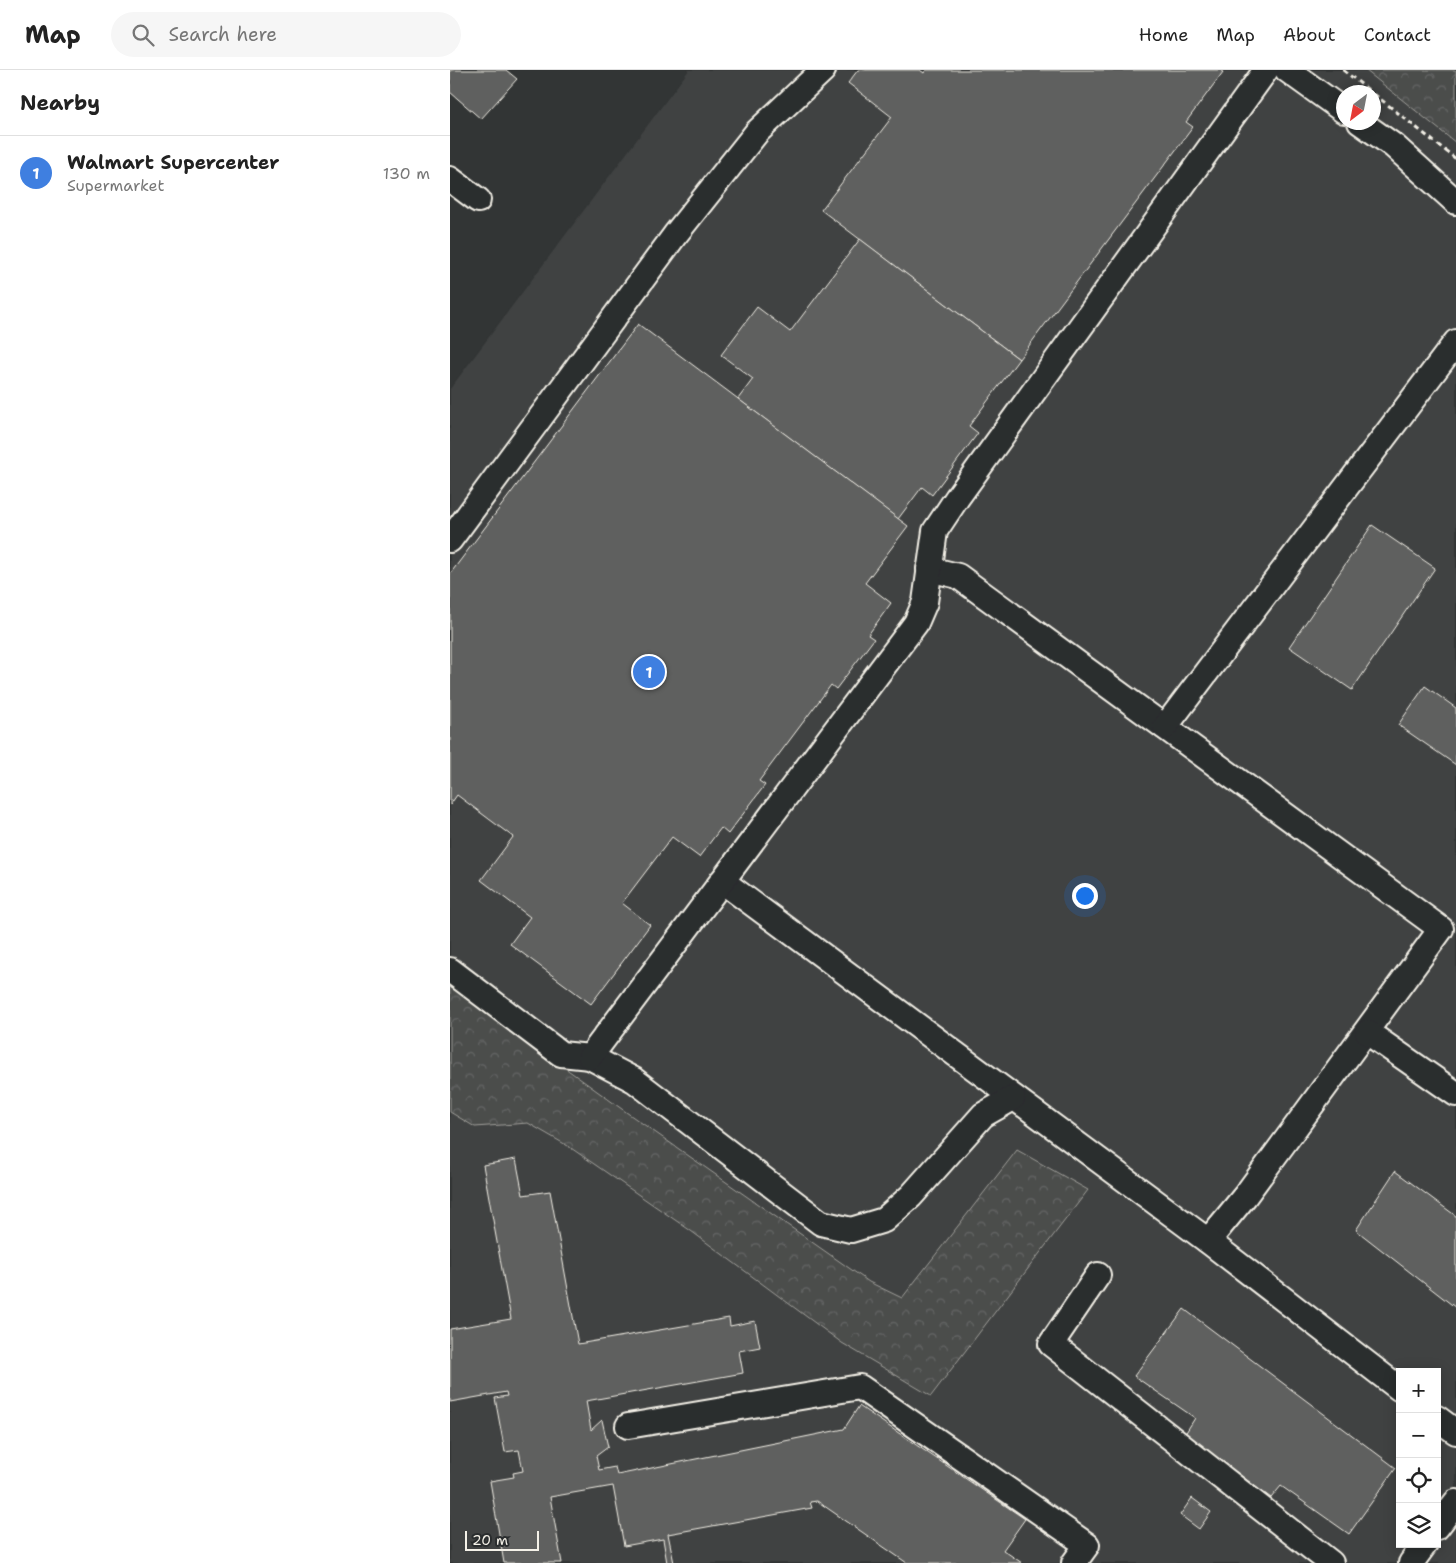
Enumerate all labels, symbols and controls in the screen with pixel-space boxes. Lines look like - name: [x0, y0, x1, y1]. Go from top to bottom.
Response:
- search box: [111, 12, 461, 57]
- text: Map: [25, 19, 81, 51]
- icon: search: [129, 21, 157, 49]
- text: Search here: [169, 22, 277, 47]
- text: Home: [1139, 23, 1188, 47]
- text: Map: [1216, 23, 1255, 47]
- text: About: [1283, 23, 1336, 47]
- text: Contact: [1364, 23, 1431, 47]
- north arrow: [1336, 85, 1381, 130]
- text: Nearby: [20, 89, 100, 117]
- text: Walmart Supercenter: [67, 150, 279, 175]
- text: 1: [32, 163, 40, 184]
- text: 130 m: [383, 163, 430, 184]
- text: Supermarket: [67, 175, 164, 196]
- pin: 1: [633, 653, 665, 691]
- your location: [1072, 883, 1098, 909]
- map controls: [1396, 1368, 1441, 1548]
- button: +: [1396, 1368, 1441, 1413]
- button: −: [1396, 1413, 1441, 1458]
- button: locate: [1396, 1458, 1441, 1503]
- button: layers: [1396, 1503, 1441, 1548]
- scale bar: [465, 1528, 539, 1551]
- text: 20 m: [472, 1531, 508, 1549]

